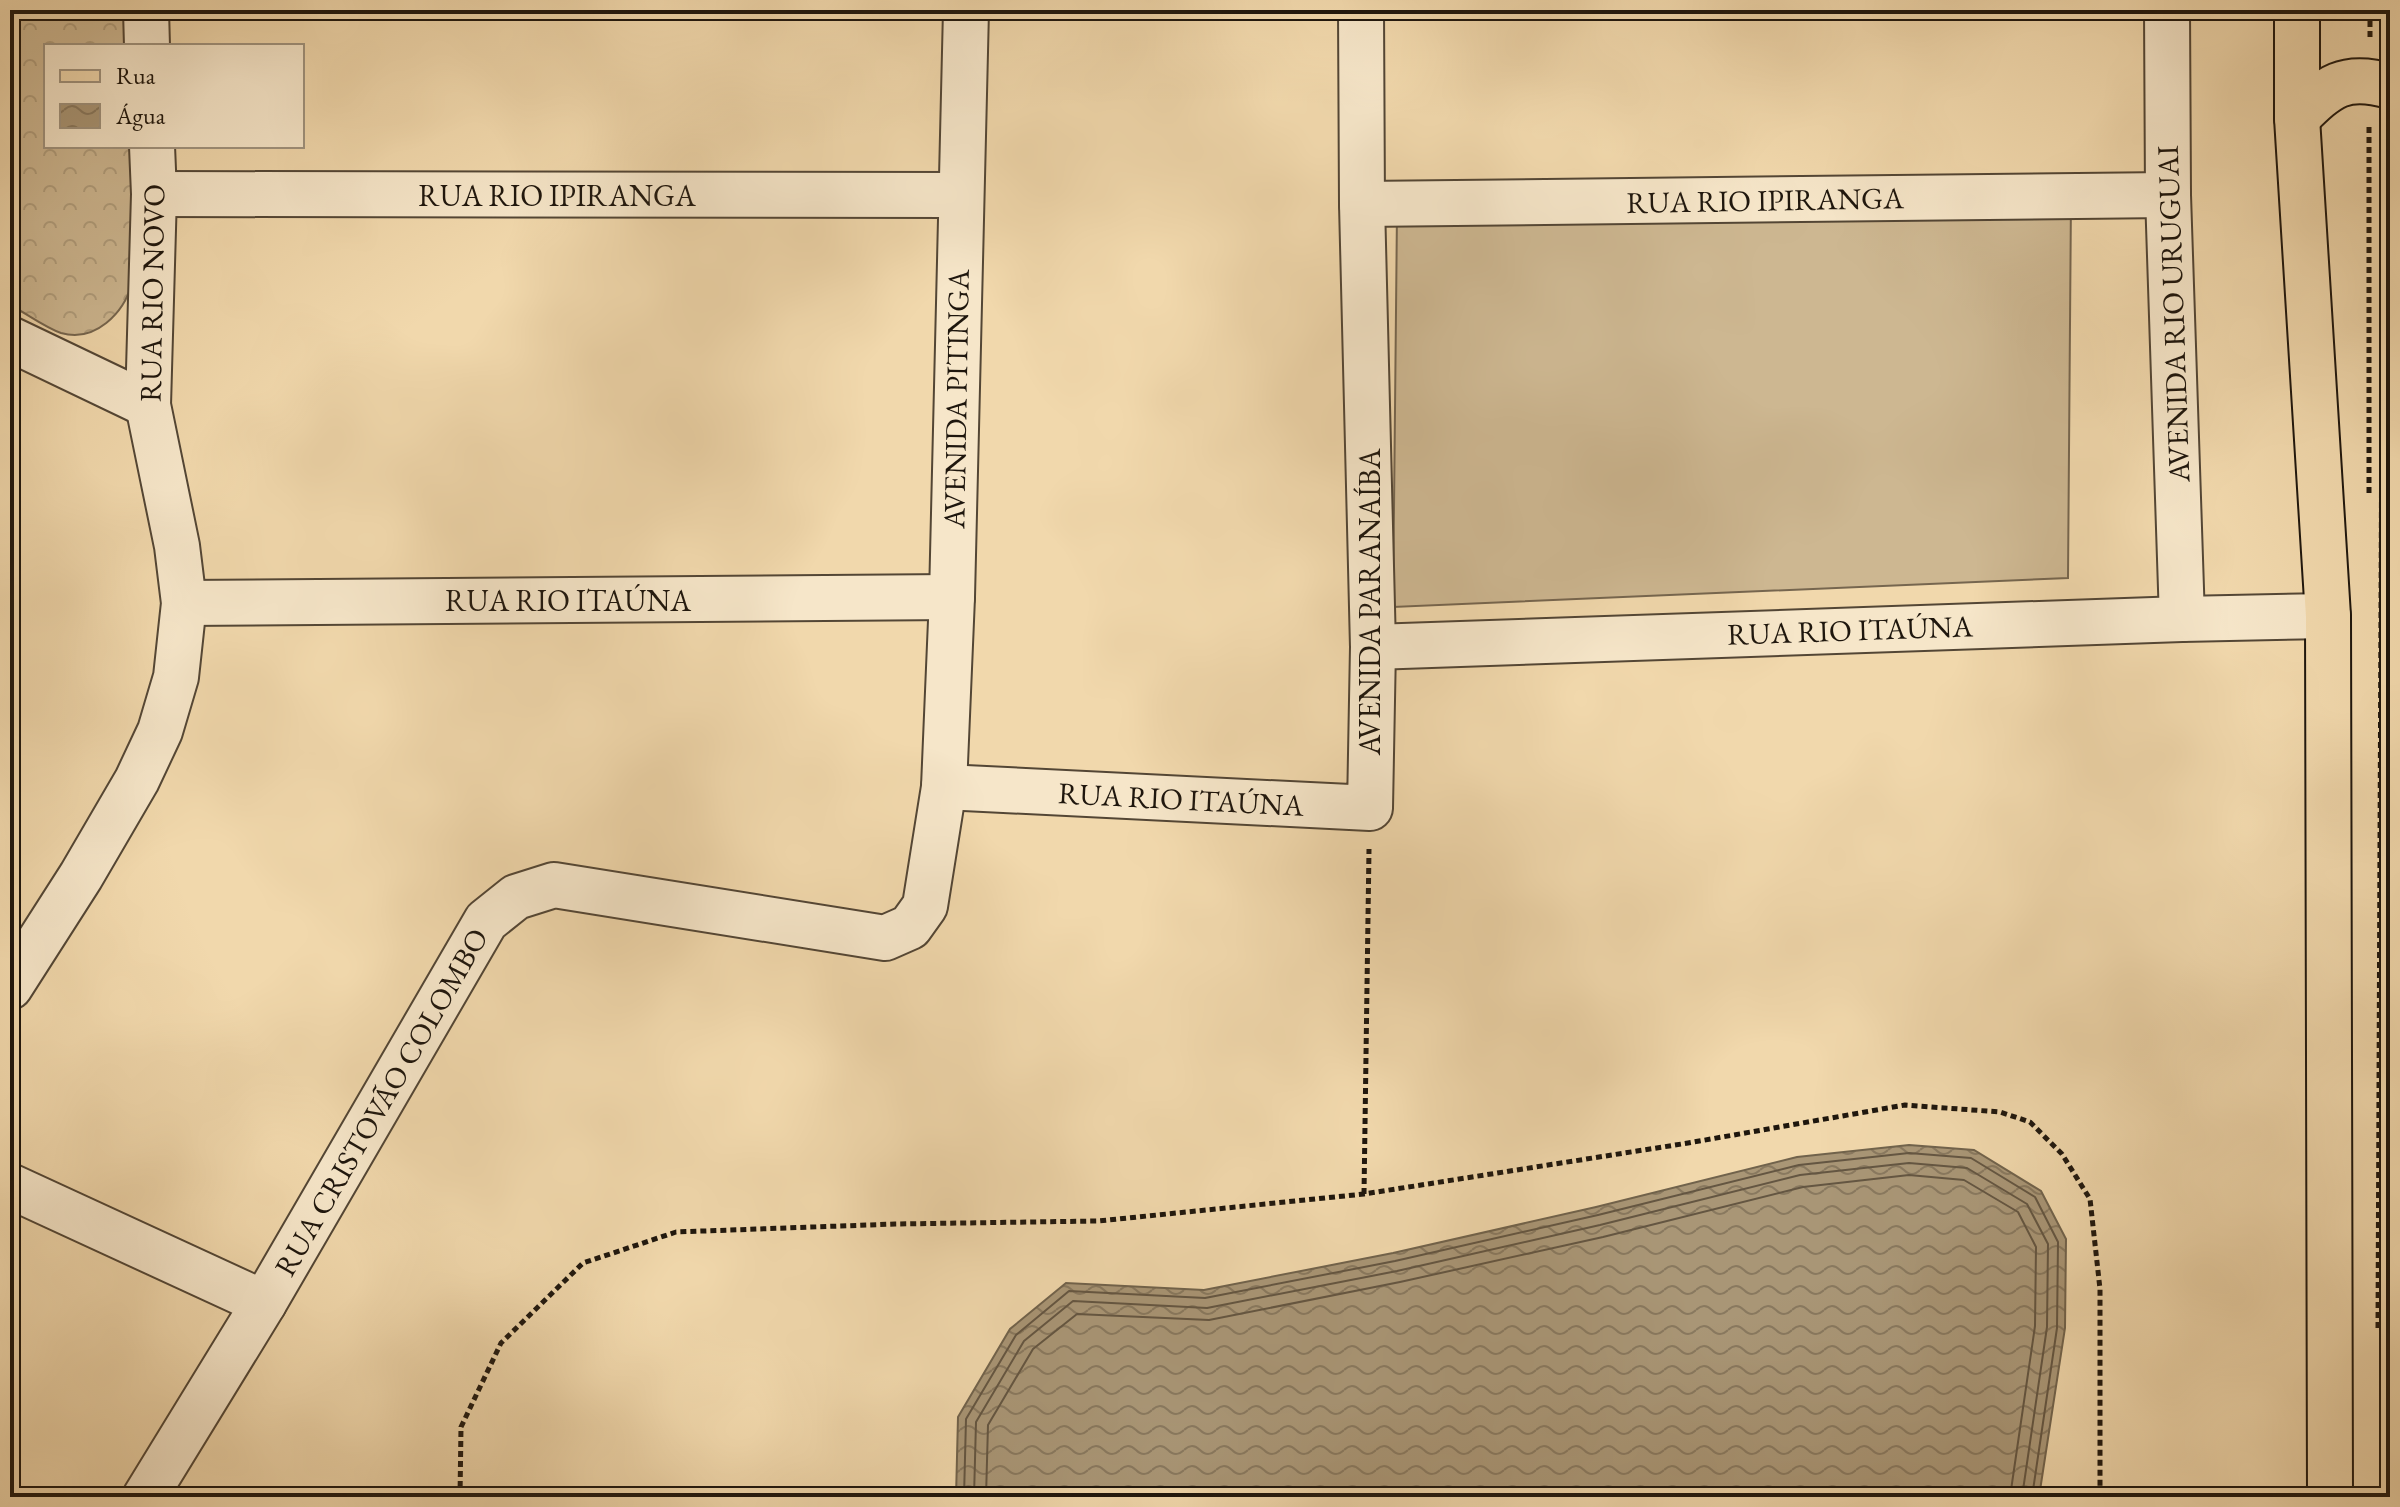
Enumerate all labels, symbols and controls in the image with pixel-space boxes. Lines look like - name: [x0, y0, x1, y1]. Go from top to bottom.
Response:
- legend: [44, 44, 304, 148]
- text: Rua: [116, 60, 156, 91]
- text: Água: [115, 100, 166, 131]
- street label: AVENIDA RIO URUGUAI: [2148, 145, 2198, 484]
- street label: RUA RIO IPIRANGA: [418, 176, 696, 215]
- street label: RUA RIO IPIRANGA: [1626, 178, 1904, 222]
- street label: RUA RIO NOVO: [131, 183, 173, 403]
- street label: AVENIDA PITINGA: [934, 269, 978, 530]
- street label: AVENIDA PARANAÍBA: [1350, 448, 1389, 757]
- street label: RUA RIO ITAÚNA: [445, 581, 691, 620]
- street label: RUA RIO ITAÚNA: [1726, 606, 1974, 654]
- street label: RUA RIO ITAÚNA: [1057, 773, 1305, 825]
- street label: RUA CRISTOVÃO COLOMBO: [265, 921, 497, 1283]

